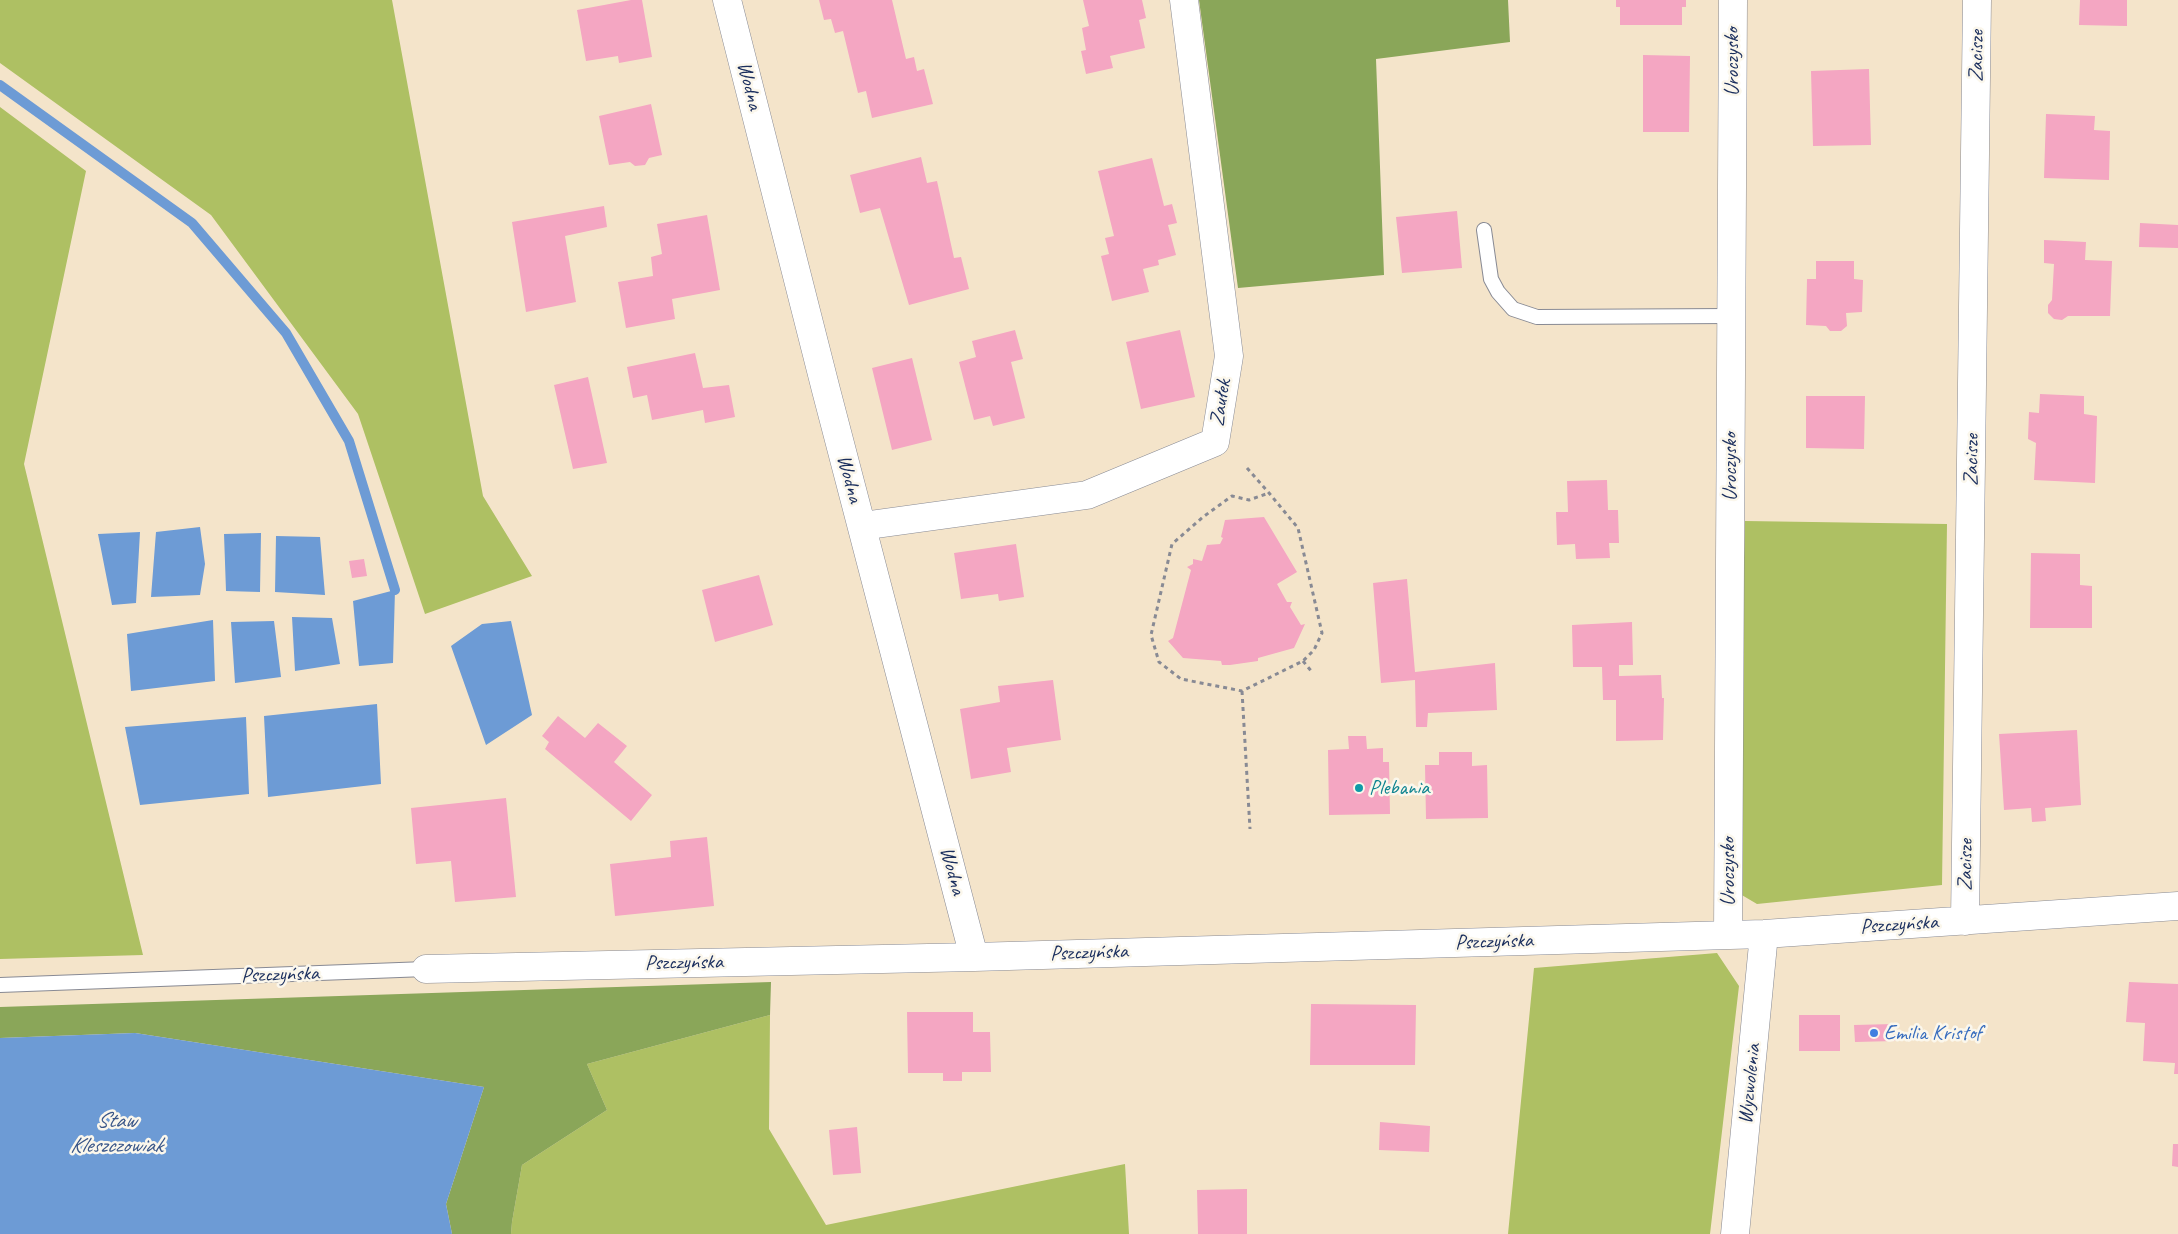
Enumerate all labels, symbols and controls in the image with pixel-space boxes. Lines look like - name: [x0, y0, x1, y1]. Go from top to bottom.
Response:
- street label: Uroczysko: [1719, 28, 1745, 96]
- street label: Zacisze: [1964, 30, 1990, 82]
- street label: Wodna: [731, 59, 767, 113]
- street label: Zaułek: [1205, 378, 1237, 428]
- street label: Uroczysko: [1717, 433, 1743, 501]
- street label: Zacisze: [1959, 434, 1985, 486]
- street label: Wodna: [831, 452, 867, 506]
- place label: Plebania: [1369, 775, 1429, 801]
- marker: Plebania: [1353, 782, 1365, 794]
- street label: Uroczysko: [1715, 838, 1741, 906]
- street label: Zacisze: [1953, 839, 1979, 891]
- street label: Wodna: [934, 844, 970, 898]
- street label: Pszczyńska: [1859, 910, 1939, 940]
- street label: Pszczyńska: [1455, 928, 1533, 956]
- street label: Pszczyńska: [1050, 939, 1128, 967]
- street label: Pszczyńska: [645, 950, 723, 976]
- street label: Pszczyńska: [241, 961, 319, 989]
- place label: Emilia Kristof: [1884, 1020, 1982, 1046]
- marker: Emilia Kristof: [1868, 1027, 1880, 1039]
- street label: Wyzwolenia: [1733, 1043, 1767, 1125]
- water label: Staw Kleszczowiak: [70, 1108, 162, 1160]

